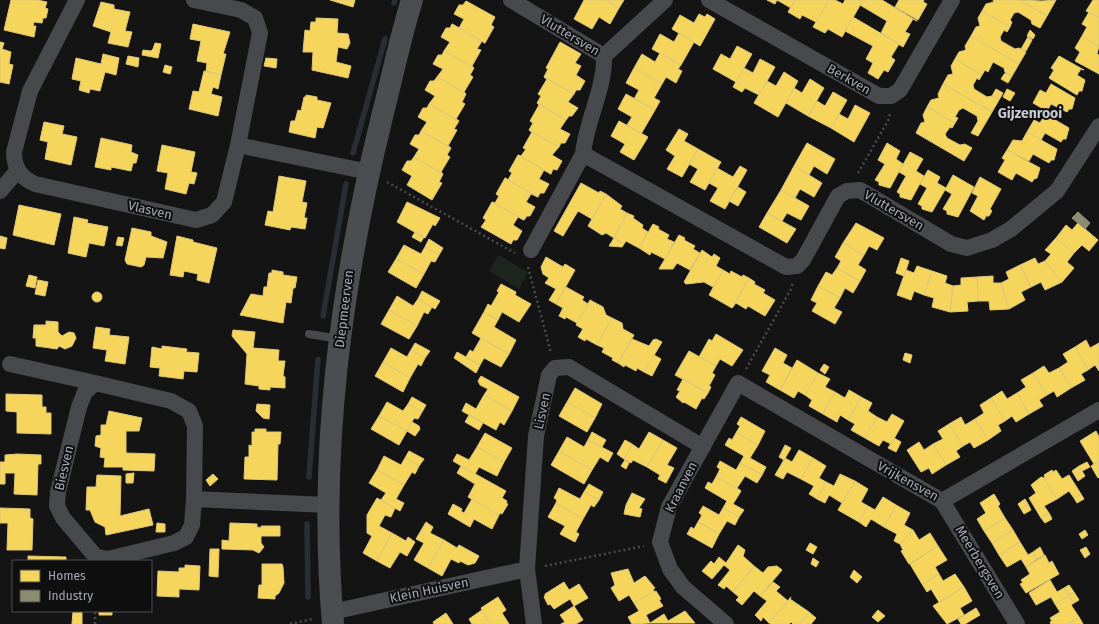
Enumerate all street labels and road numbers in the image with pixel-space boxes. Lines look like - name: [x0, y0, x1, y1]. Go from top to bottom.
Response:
- street label: Vluttersven: [538, 11, 602, 59]
- street label: Berkven: [825, 61, 873, 97]
- street label: Vluttersven: [861, 187, 927, 233]
- street label: Vlasven: [126, 198, 174, 222]
- street label: Diepmeerven: [332, 269, 356, 349]
- street label: Lisven: [531, 391, 553, 431]
- street label: Biesven: [52, 444, 76, 492]
- street label: Vrijkensven: [875, 458, 941, 504]
- street label: Kraanven: [662, 459, 700, 515]
- street label: Meerbergsven: [952, 523, 1008, 601]
- street label: Klein Huisven: [388, 574, 470, 606]

